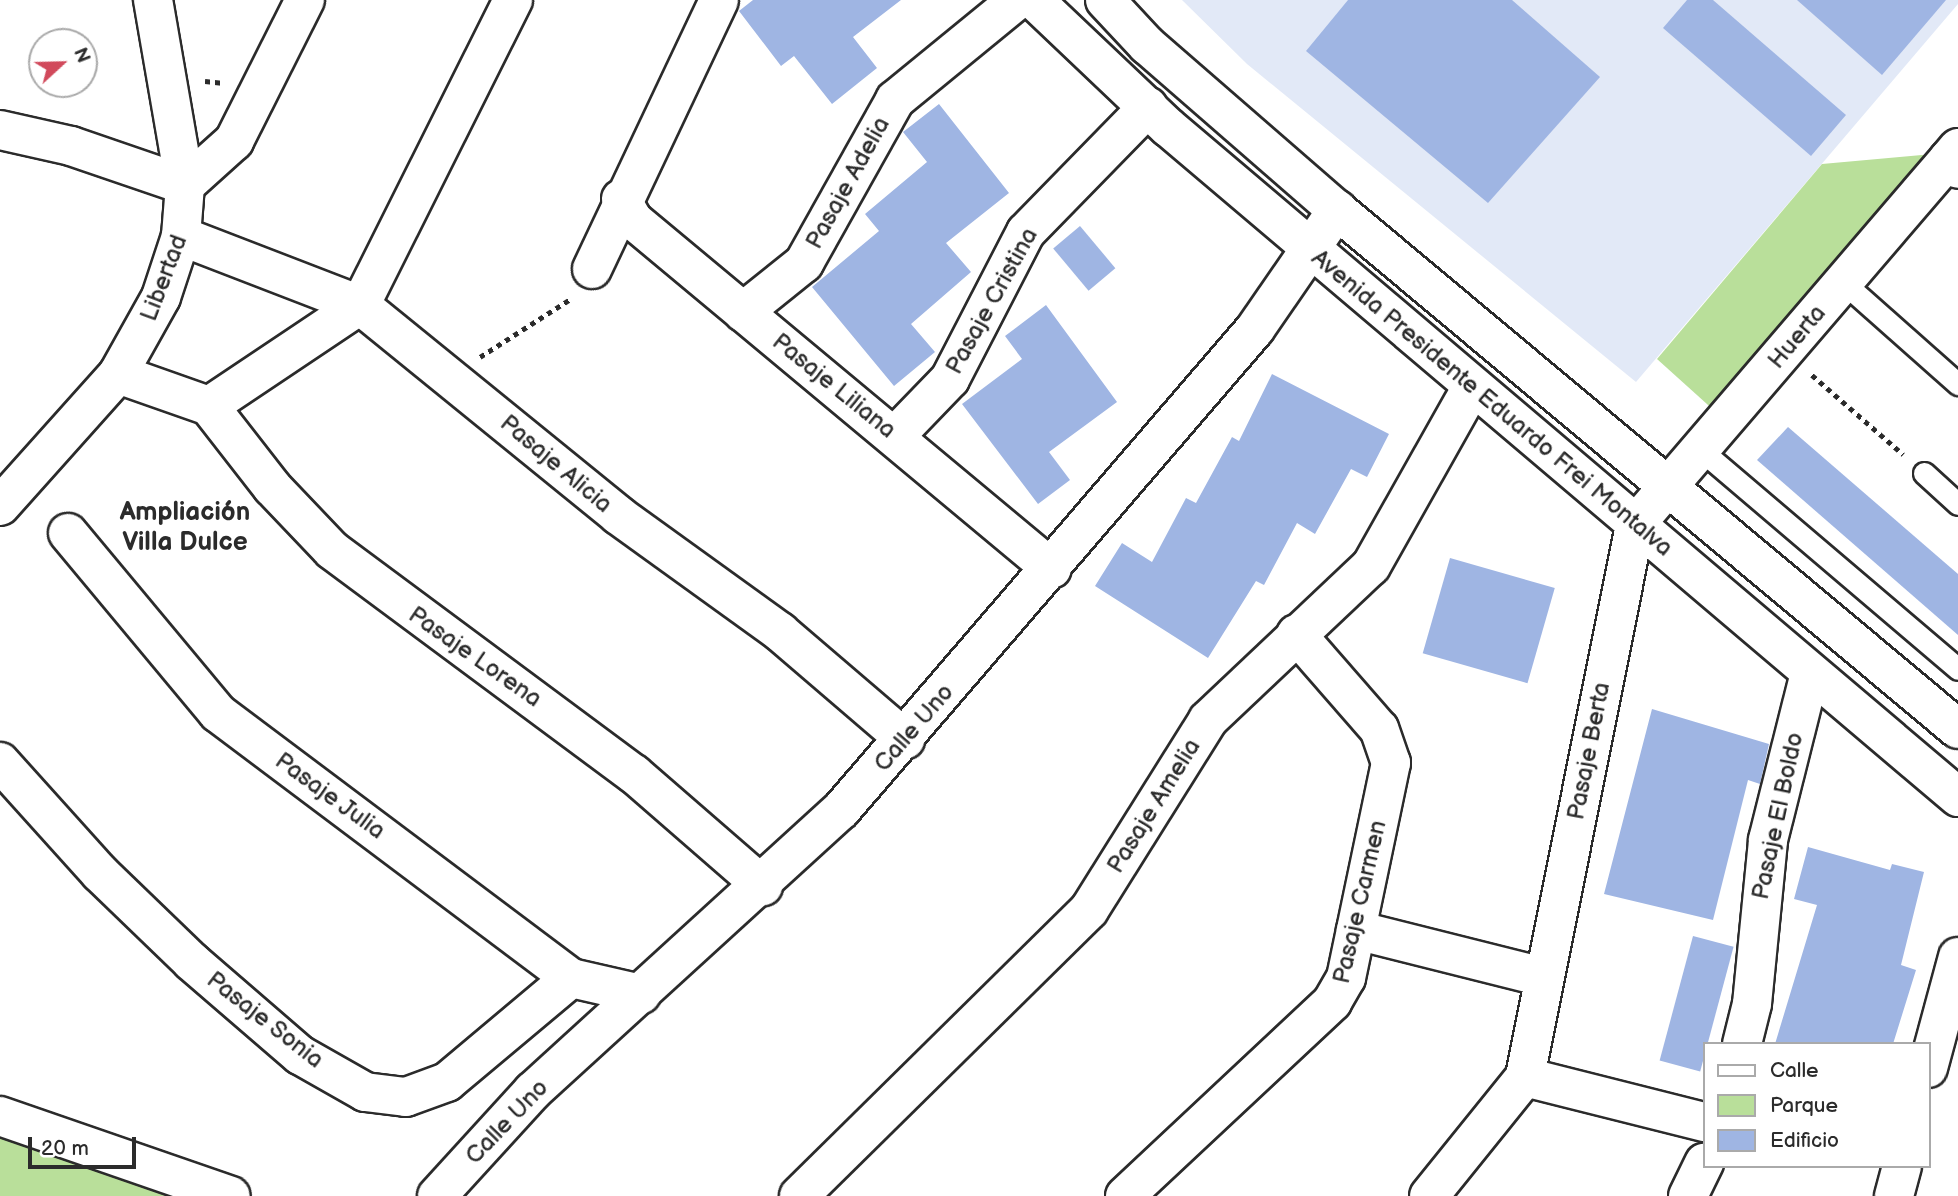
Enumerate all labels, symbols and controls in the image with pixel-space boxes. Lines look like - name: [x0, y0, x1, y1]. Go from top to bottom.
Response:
- north arrow: [28, 28, 98, 98]
- text: N: [68, 45, 94, 67]
- street label: Pasaje Adelia: [800, 112, 896, 254]
- street label: Pasaje Cristina: [940, 223, 1044, 379]
- street label: Libertad: [134, 231, 194, 325]
- street label: Avenida Presidente Eduardo Frei Montalva: [1306, 243, 1678, 563]
- street label: Huerta: [1762, 299, 1832, 375]
- street label: Pasaje Liliana: [766, 327, 902, 445]
- street label: Pasaje Alicia: [494, 409, 618, 519]
- district label: Ampliación Villa Dulce: [120, 497, 250, 558]
- street label: Pasaje Lorena: [403, 601, 547, 713]
- street label: Calle Uno: [868, 678, 960, 778]
- street label: Pasaje Berta: [1562, 680, 1616, 822]
- street label: Pasaje El Boldo: [1746, 730, 1810, 902]
- street label: Pasaje Amelia: [1101, 734, 1207, 878]
- street label: Pasaje Julia: [269, 746, 391, 846]
- street label: Pasaje Carmen: [1327, 818, 1393, 986]
- street label: Pasaje Sonia: [201, 965, 329, 1075]
- legend: [1702, 1042, 1930, 1168]
- text: Calle: [1770, 1058, 1819, 1083]
- street label: Calle Uno: [460, 1074, 554, 1170]
- text: Parque: [1770, 1093, 1838, 1118]
- scale bar: [32, 1122, 140, 1166]
- text: Edificio: [1770, 1128, 1839, 1153]
- text: 20 m: [41, 1136, 89, 1161]

